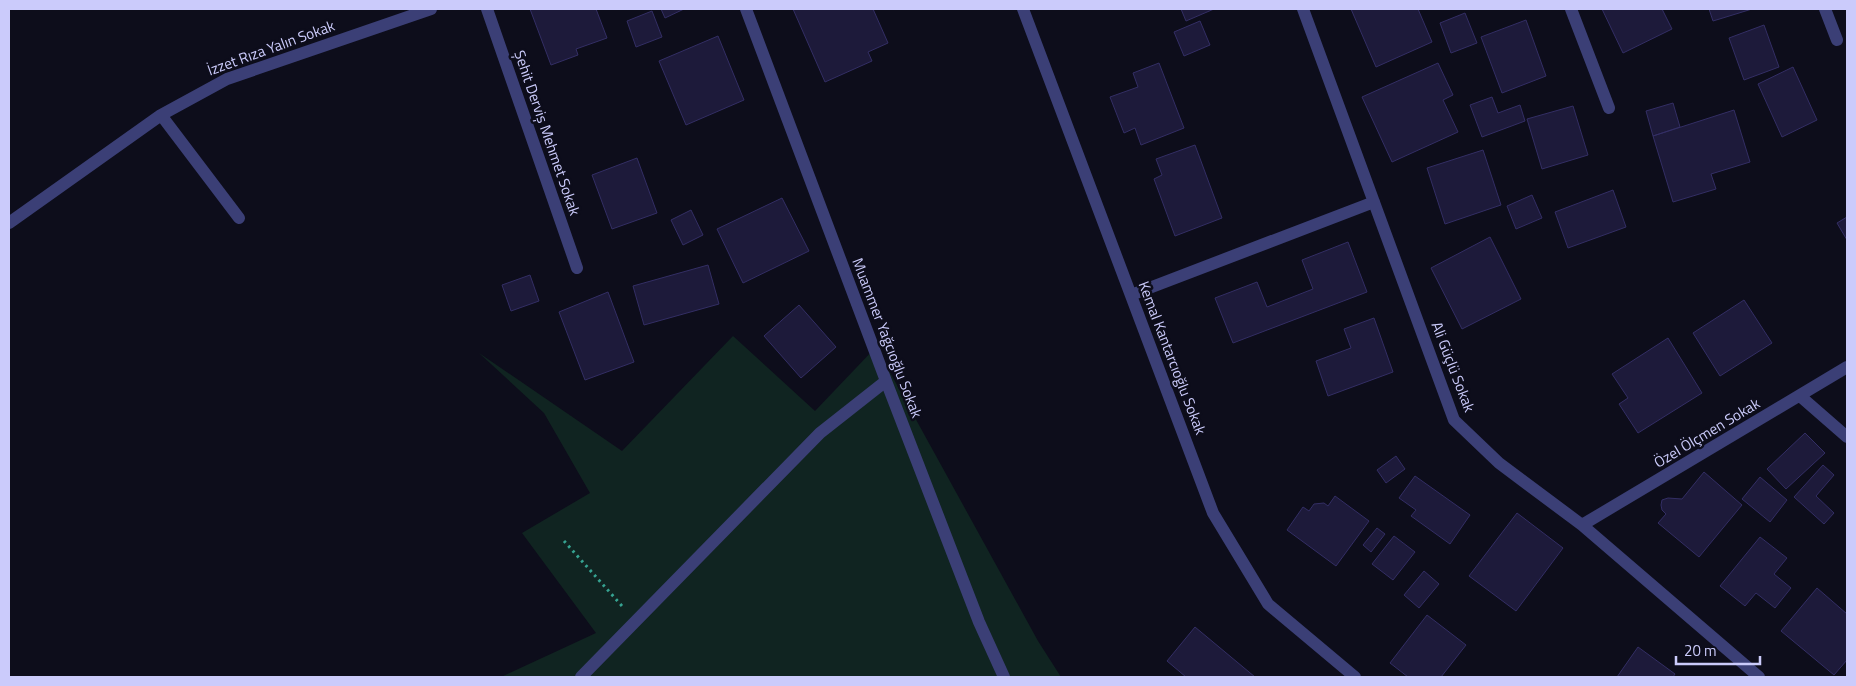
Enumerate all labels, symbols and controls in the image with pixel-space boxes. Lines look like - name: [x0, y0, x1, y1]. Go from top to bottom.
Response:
- street label: İzzet Rıza Yalın Sokak: [204, 14, 338, 81]
- street label: Şehit Derviş Mehmet Sokak: [508, 47, 587, 219]
- street label: Muammer Yağcıoğlu Sokak: [846, 255, 929, 421]
- street label: Kemal Kantarcıoğlu Sokak: [1133, 278, 1212, 438]
- street label: Ali Güçlü Sokak: [1426, 318, 1481, 415]
- street label: Özel Ölçmen Sokak: [1649, 392, 1764, 473]
- scale bar: [1676, 634, 1760, 666]
- text: 20 m: [1684, 639, 1717, 662]

